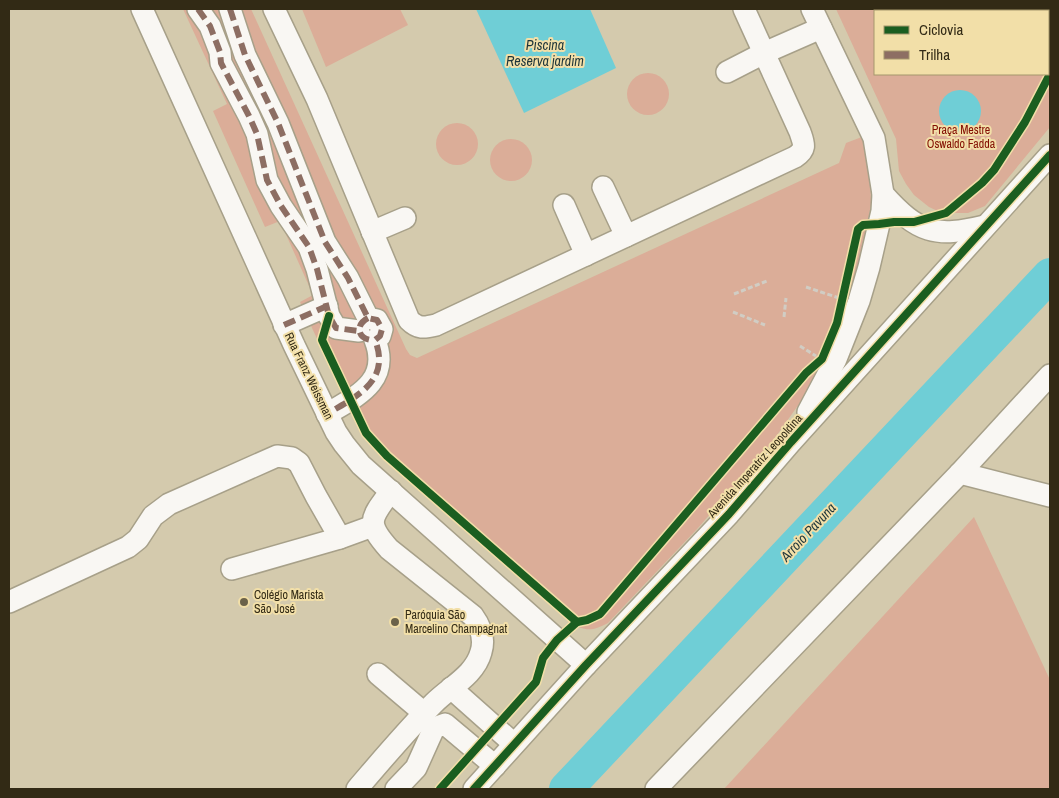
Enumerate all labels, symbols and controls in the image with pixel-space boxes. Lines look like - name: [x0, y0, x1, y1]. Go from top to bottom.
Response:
- legend: [874, 10, 1049, 75]
- text: Ciclovia: [919, 19, 964, 40]
- water label: Piscina Reserva jardim: [506, 36, 584, 70]
- text: Trilha: [919, 44, 950, 65]
- park label: Praça Mestre Oswaldo Fadda: [927, 122, 996, 152]
- street label: Rua Franz Weissman: [281, 330, 337, 422]
- street label: Avenida Imperatriz Leopoldina: [703, 410, 806, 522]
- water label: Arroio Pavuna: [776, 499, 840, 566]
- place label: Colégio Marista São José: [254, 587, 324, 617]
- marker: Colégio Marista São José: [238, 596, 250, 608]
- place label: Paróquia São Marcelino Champagnat: [405, 607, 508, 637]
- marker: Paróquia São Marcelino Champagnat: [389, 616, 401, 628]

